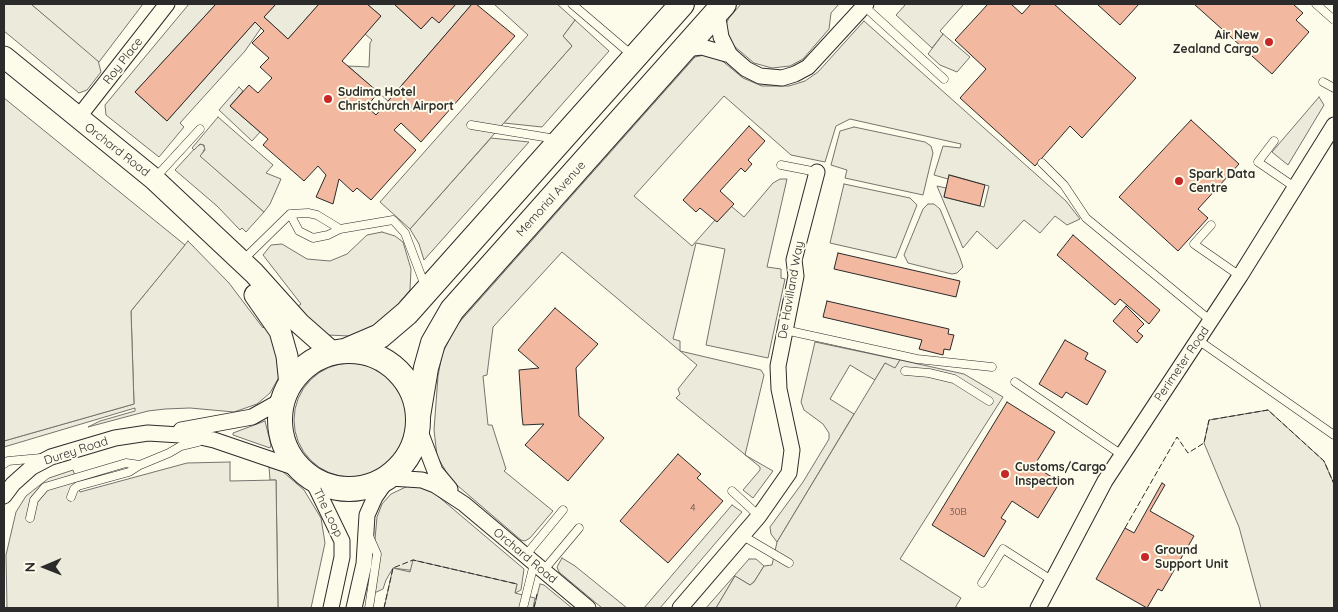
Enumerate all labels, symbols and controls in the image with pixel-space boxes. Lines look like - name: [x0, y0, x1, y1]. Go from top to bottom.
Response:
- place label: Air New Zealand Cargo: [1173, 28, 1259, 56]
- street label: Roy Place: [100, 35, 146, 87]
- marker: Air New Zealand Cargo: [1263, 36, 1275, 48]
- place label: Sudima Hotel Christchurch Airport: [338, 85, 454, 113]
- marker: Sudima Hotel Christchurch Airport: [322, 93, 334, 105]
- street label: Orchard Road: [82, 120, 152, 180]
- street label: Memorial Avenue: [513, 158, 589, 240]
- place label: Spark Data Centre: [1189, 167, 1255, 195]
- marker: Spark Data Centre: [1173, 175, 1185, 187]
- street label: De Havilland Way: [775, 240, 807, 340]
- street label: Perimeter Road: [1152, 324, 1212, 404]
- street label: Durey Road: [42, 434, 110, 468]
- place label: Customs/Cargo Inspection: [1015, 460, 1106, 488]
- marker: Customs/Cargo Inspection: [999, 468, 1011, 480]
- street label: The Loop: [310, 486, 346, 540]
- house number: 4: [690, 502, 696, 514]
- house number: 30B: [949, 506, 967, 518]
- street label: Orchard Road: [490, 525, 560, 587]
- north arrow: [20, 542, 70, 592]
- place label: Ground Support Unit: [1155, 543, 1229, 571]
- marker: Ground Support Unit: [1139, 551, 1151, 563]
- text: N: [21, 562, 39, 573]

